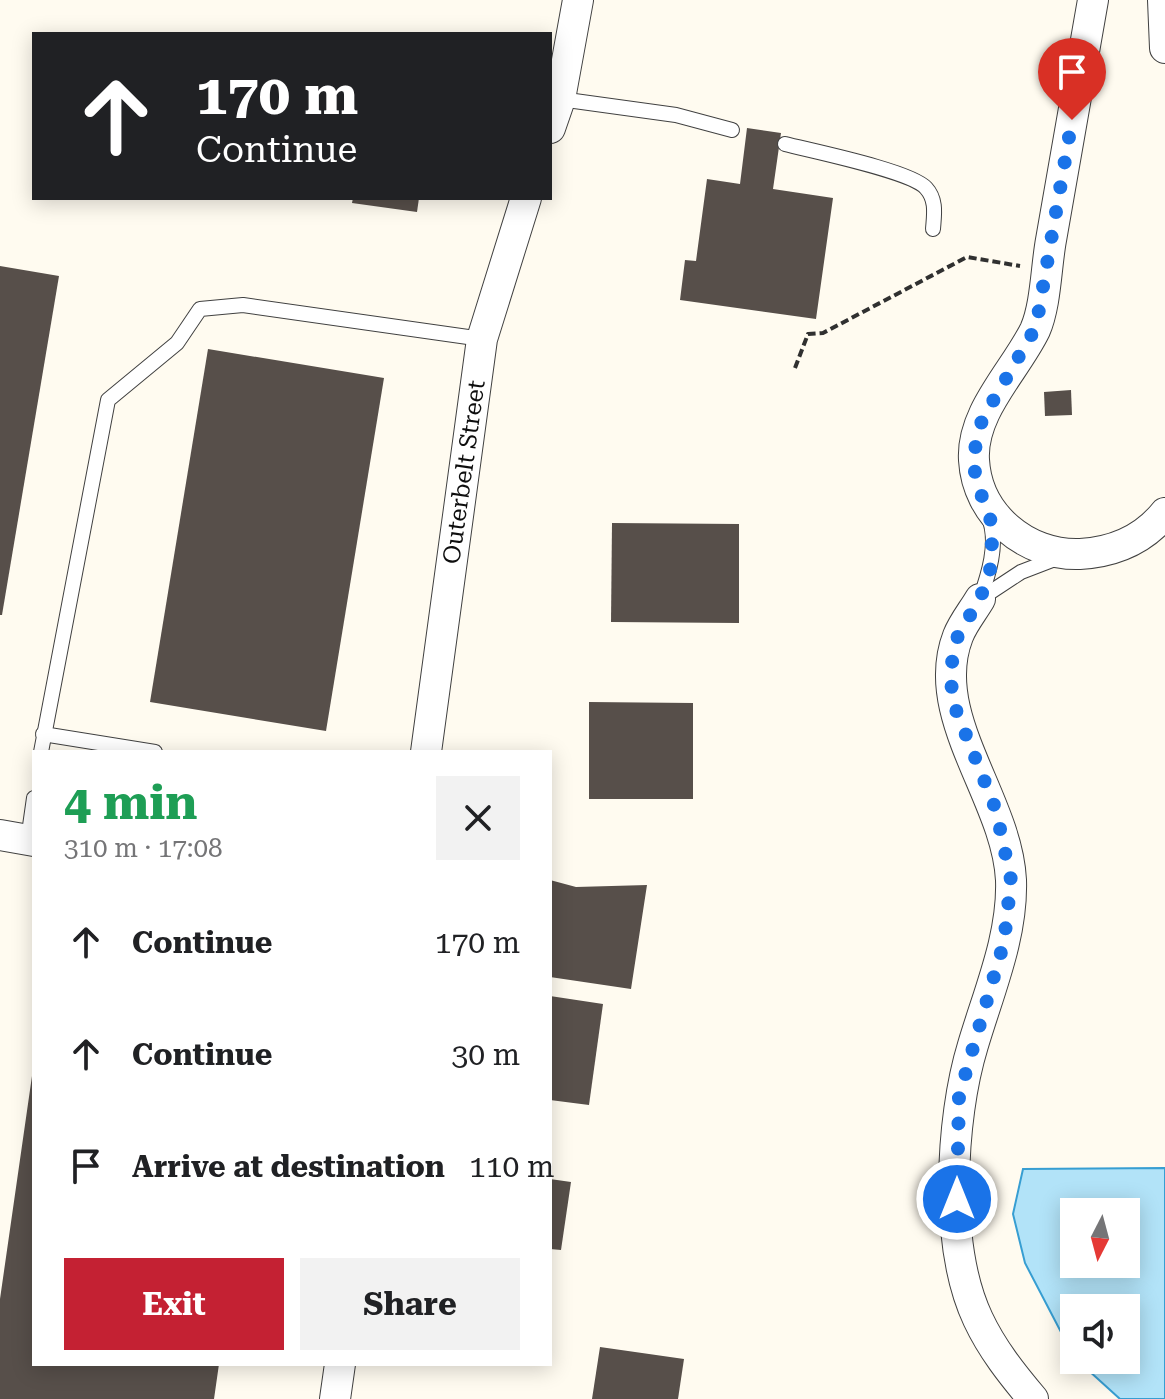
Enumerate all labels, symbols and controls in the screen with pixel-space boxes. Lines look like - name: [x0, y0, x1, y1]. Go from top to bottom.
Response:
- pin: [1038, 38, 1106, 120]
- icon: arrive: [1050, 50, 1094, 94]
- text: 170 m: [196, 62, 358, 128]
- icon: ahead: [64, 64, 168, 168]
- text: Continue: [196, 129, 357, 171]
- street label: Outerbelt Street: [437, 378, 491, 566]
- text: 4 min: [64, 775, 197, 831]
- button: close: [436, 776, 520, 860]
- text: 310 m · 17:08: [64, 833, 223, 863]
- icon: ahead: [64, 920, 108, 964]
- text: Continue: [132, 925, 272, 960]
- text: 170 m: [435, 925, 520, 960]
- icon: ahead: [64, 1032, 108, 1076]
- text: Continue: [132, 1037, 272, 1072]
- text: 30 m: [451, 1037, 520, 1072]
- icon: arrive: [64, 1144, 108, 1188]
- text: Arrive at destination: [132, 1149, 445, 1184]
- text: 110 m: [469, 1149, 554, 1184]
- position arrow: [915, 1157, 999, 1241]
- north arrow: [1060, 1198, 1140, 1278]
- map controls: [1060, 1198, 1140, 1374]
- button: Exit: [64, 1258, 284, 1350]
- button: Share: [300, 1258, 520, 1350]
- button: sound: [1060, 1294, 1140, 1374]

